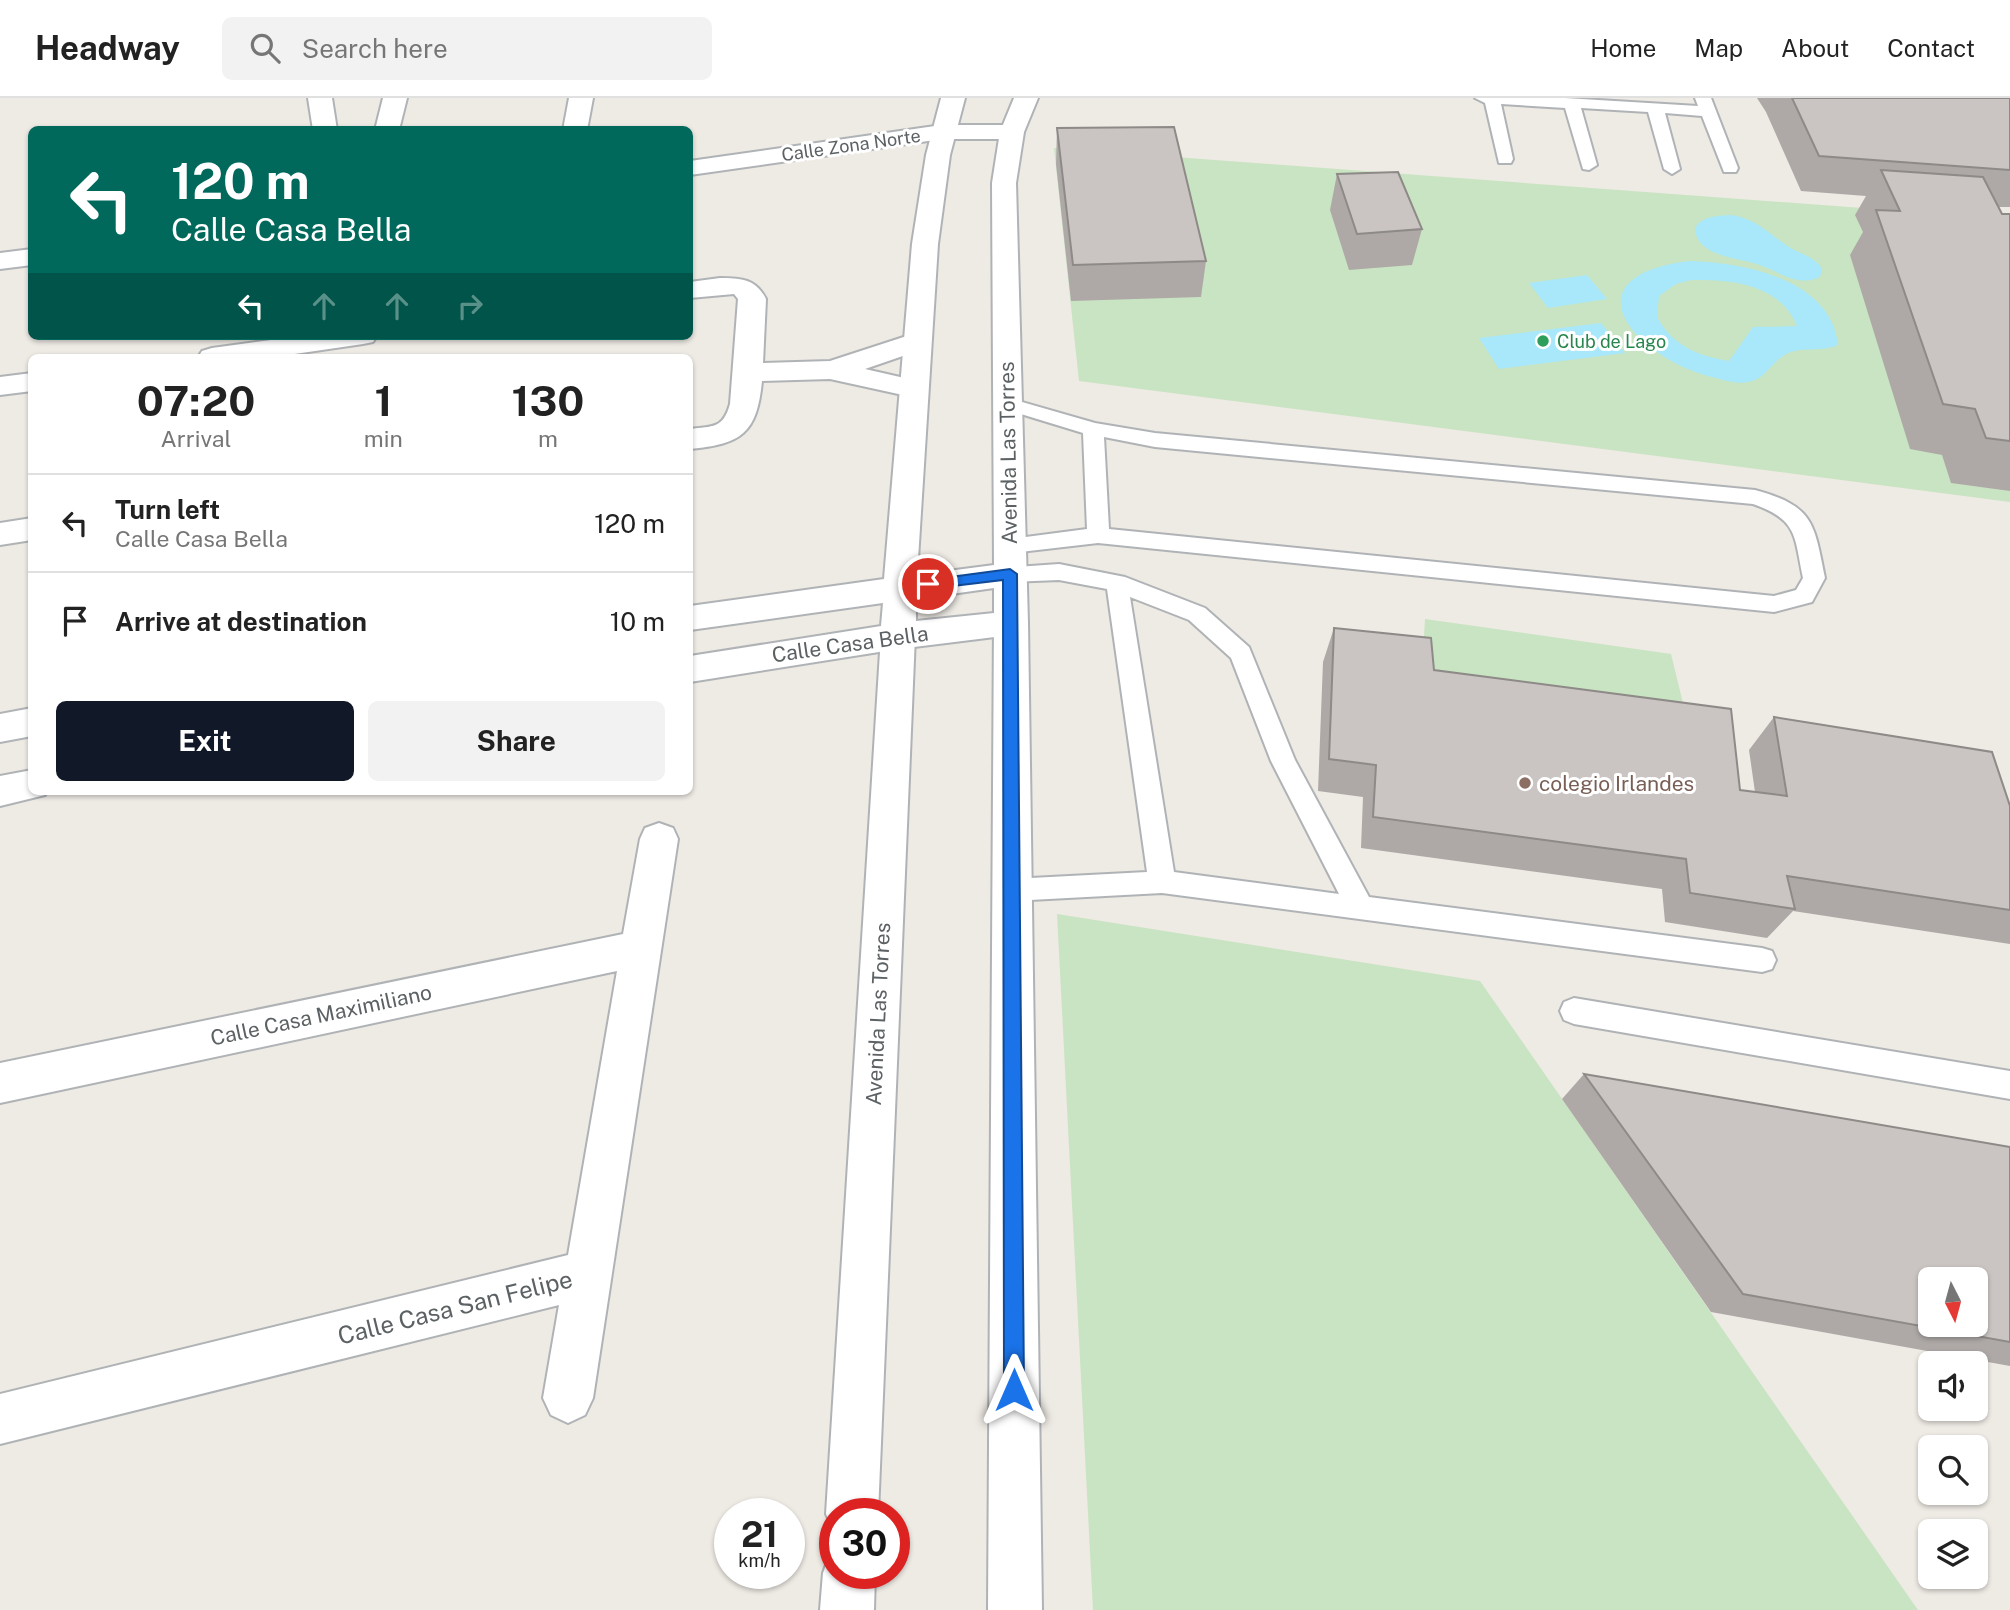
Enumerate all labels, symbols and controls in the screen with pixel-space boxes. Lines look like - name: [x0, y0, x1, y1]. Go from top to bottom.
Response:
- search box: [222, 17, 712, 80]
- text: Headway: [35, 29, 180, 67]
- icon: search: [246, 29, 284, 67]
- text: Search here: [302, 33, 448, 64]
- text: Home: [1590, 34, 1656, 62]
- text: Map: [1694, 34, 1743, 62]
- text: About: [1781, 34, 1849, 62]
- text: Contact: [1887, 34, 1975, 62]
- street label: Calle Zona Norte: [780, 125, 922, 165]
- text: 120 m: [171, 152, 310, 210]
- icon: left: [56, 154, 147, 245]
- text: Calle Casa Bella: [171, 211, 412, 248]
- icon: left: [232, 287, 270, 325]
- icon: ahead: [305, 287, 343, 325]
- icon: ahead: [378, 287, 416, 325]
- icon: right: [451, 287, 489, 325]
- place label: Club de Lago: [1557, 331, 1666, 352]
- marker: Club de Lago: [1535, 333, 1551, 349]
- street label: Avenida Las Torres: [994, 361, 1022, 545]
- text: 07:20: [137, 376, 255, 425]
- text: 1: [374, 376, 392, 425]
- text: 130: [512, 376, 584, 425]
- text: Arrival: [160, 425, 231, 452]
- text: min: [364, 425, 403, 452]
- text: m: [538, 425, 558, 452]
- text: Turn left: [115, 494, 220, 525]
- icon: left: [56, 504, 94, 542]
- text: 120 m: [594, 508, 665, 539]
- text: Calle Casa Bella: [115, 525, 288, 552]
- pin: [898, 554, 958, 614]
- icon: arrive: [909, 565, 947, 603]
- icon: arrive: [56, 602, 94, 640]
- text: Arrive at destination: [115, 606, 367, 637]
- text: 10 m: [610, 606, 665, 637]
- street label: Calle Casa Bella: [770, 621, 930, 667]
- button: Exit: [56, 701, 354, 781]
- button: Share: [368, 701, 665, 781]
- place label: colegio Irlandes: [1539, 771, 1694, 796]
- marker: colegio Irlandes: [1517, 775, 1533, 791]
- street label: Avenida Las Torres: [861, 922, 895, 1106]
- street label: Calle Casa Maximiliano: [208, 979, 434, 1051]
- street label: Calle Casa San Felipe: [335, 1264, 575, 1350]
- north arrow: [1918, 1267, 1988, 1337]
- map controls: [1918, 1267, 1988, 1589]
- button: sound: [1918, 1351, 1988, 1421]
- position arrow: [977, 1353, 1051, 1427]
- button: search: [1918, 1435, 1988, 1505]
- speed limit sign: 30: [819, 1498, 910, 1589]
- text: 21: [741, 1514, 778, 1555]
- button: layers: [1918, 1519, 1988, 1589]
- text: km/h: [738, 1550, 781, 1571]

